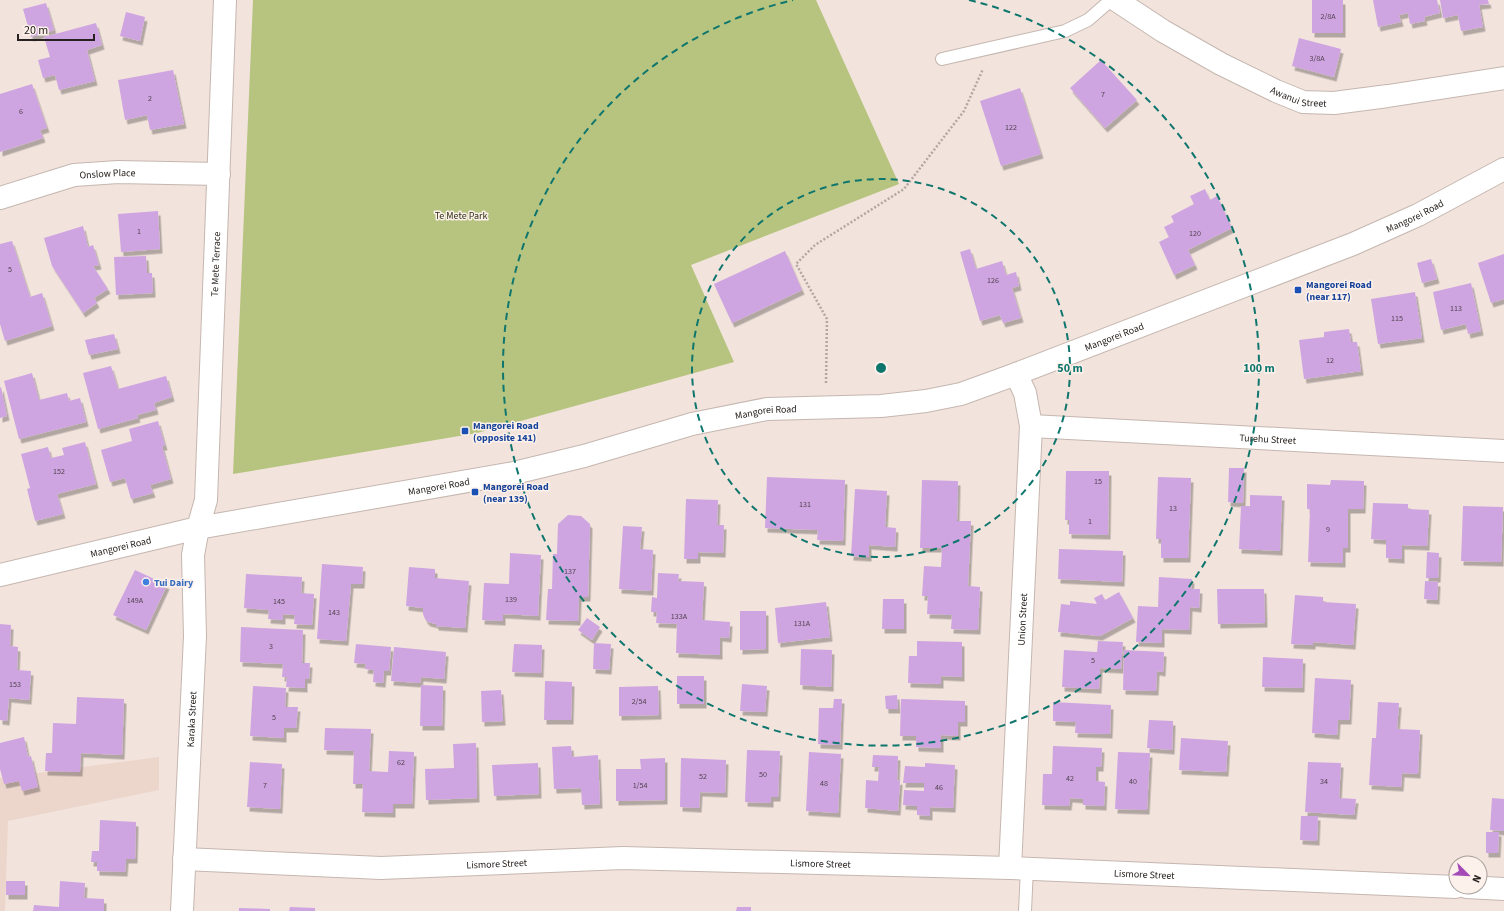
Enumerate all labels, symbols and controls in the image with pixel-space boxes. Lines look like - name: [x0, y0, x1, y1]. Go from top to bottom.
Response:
- house number: 2/8A: [1320, 11, 1336, 22]
- scale bar: [18, 16, 94, 42]
- text: 20 m: [24, 22, 48, 39]
- house number: 3/8A: [1309, 53, 1325, 64]
- street label: Awanui Street: [1268, 83, 1327, 111]
- house number: 7: [1101, 89, 1105, 100]
- house number: 2: [148, 93, 152, 104]
- house number: 6: [19, 106, 23, 117]
- house number: 122: [1005, 122, 1017, 133]
- street label: Onslow Place: [79, 166, 136, 183]
- street label: Mangorei Road: [1384, 197, 1446, 236]
- park label: Te Mete Park: [435, 209, 487, 223]
- house number: 1: [137, 226, 141, 237]
- house number: 120: [1189, 228, 1201, 239]
- street label: Te Mete Terrace: [208, 231, 224, 297]
- house number: 5: [8, 264, 12, 275]
- house number: 126: [987, 275, 999, 286]
- place label: Mangorei Road (near 117): [1306, 278, 1372, 304]
- marker: Mangorei Road (near 117): [1293, 285, 1303, 295]
- house number: 113: [1450, 303, 1462, 314]
- house number: 115: [1391, 313, 1403, 324]
- street label: Mangorei Road: [1083, 319, 1146, 355]
- house number: 12: [1326, 355, 1334, 366]
- text: 50 m: [1057, 360, 1083, 377]
- text: 100 m: [1243, 360, 1275, 377]
- centre of rings: [874, 361, 888, 375]
- street label: Mangorei Road: [734, 402, 797, 423]
- place label: Mangorei Road (opposite 141): [473, 419, 539, 445]
- marker: Mangorei Road (opposite 141): [460, 426, 470, 436]
- street label: Turehu Street: [1239, 431, 1297, 448]
- house number: 152: [53, 466, 65, 477]
- street label: Mangorei Road: [407, 475, 471, 499]
- house number: 15: [1094, 476, 1102, 487]
- place label: Mangorei Road (near 139): [483, 480, 549, 506]
- marker: Mangorei Road (near 139): [470, 487, 480, 497]
- house number: 131: [799, 499, 811, 510]
- house number: 13: [1169, 503, 1177, 514]
- house number: 1: [1088, 516, 1092, 527]
- house number: 9: [1326, 524, 1330, 535]
- street label: Mangorei Road: [89, 533, 153, 561]
- house number: 137: [564, 566, 576, 577]
- place label: Tui Dairy: [154, 576, 194, 590]
- marker: Tui Dairy: [141, 577, 151, 587]
- street label: Union Street: [1015, 592, 1031, 646]
- house number: 139: [505, 594, 517, 605]
- house number: 149A: [127, 595, 144, 606]
- house number: 145: [273, 596, 285, 607]
- house number: 143: [328, 607, 340, 618]
- house number: 133A: [671, 611, 688, 622]
- house number: 131A: [794, 618, 811, 629]
- house number: 3: [269, 641, 273, 652]
- house number: 5: [1091, 655, 1095, 666]
- house number: 153: [9, 679, 21, 690]
- street label: Karaka Street: [184, 690, 200, 748]
- house number: 2/54: [632, 696, 646, 707]
- house number: 5: [272, 712, 276, 723]
- house number: 62: [397, 757, 405, 768]
- house number: 50: [759, 769, 767, 780]
- house number: 52: [699, 771, 707, 782]
- house number: 42: [1066, 773, 1074, 784]
- house number: 40: [1129, 776, 1137, 787]
- house number: 34: [1320, 776, 1328, 787]
- house number: 48: [820, 778, 828, 789]
- house number: 7: [263, 780, 267, 791]
- house number: 1/54: [633, 780, 647, 791]
- house number: 46: [935, 782, 943, 793]
- north arrow: [1448, 855, 1488, 895]
- street label: Lismore Street: [466, 856, 528, 872]
- street label: Lismore Street: [790, 856, 852, 872]
- street label: Lismore Street: [1114, 866, 1176, 883]
- text: N: [1468, 872, 1485, 885]

